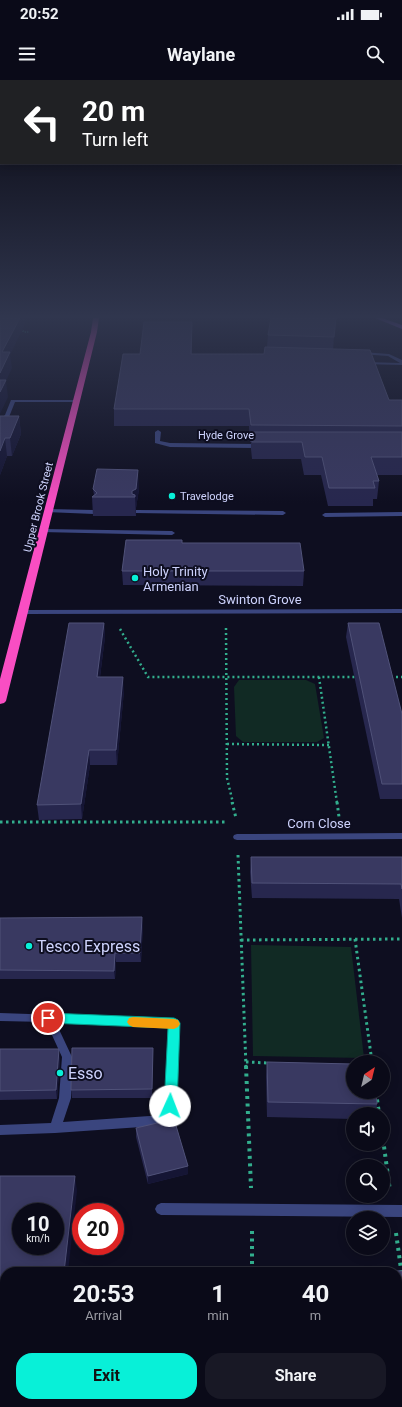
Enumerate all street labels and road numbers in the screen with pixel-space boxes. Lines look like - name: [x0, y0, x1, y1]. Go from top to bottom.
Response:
- street label: Hyde Grove: [198, 429, 254, 442]
- street label: Upper Brook Street: [21, 460, 56, 553]
- street label: Swinton Grove: [218, 592, 302, 607]
- street label: Corn Close: [287, 816, 351, 831]

